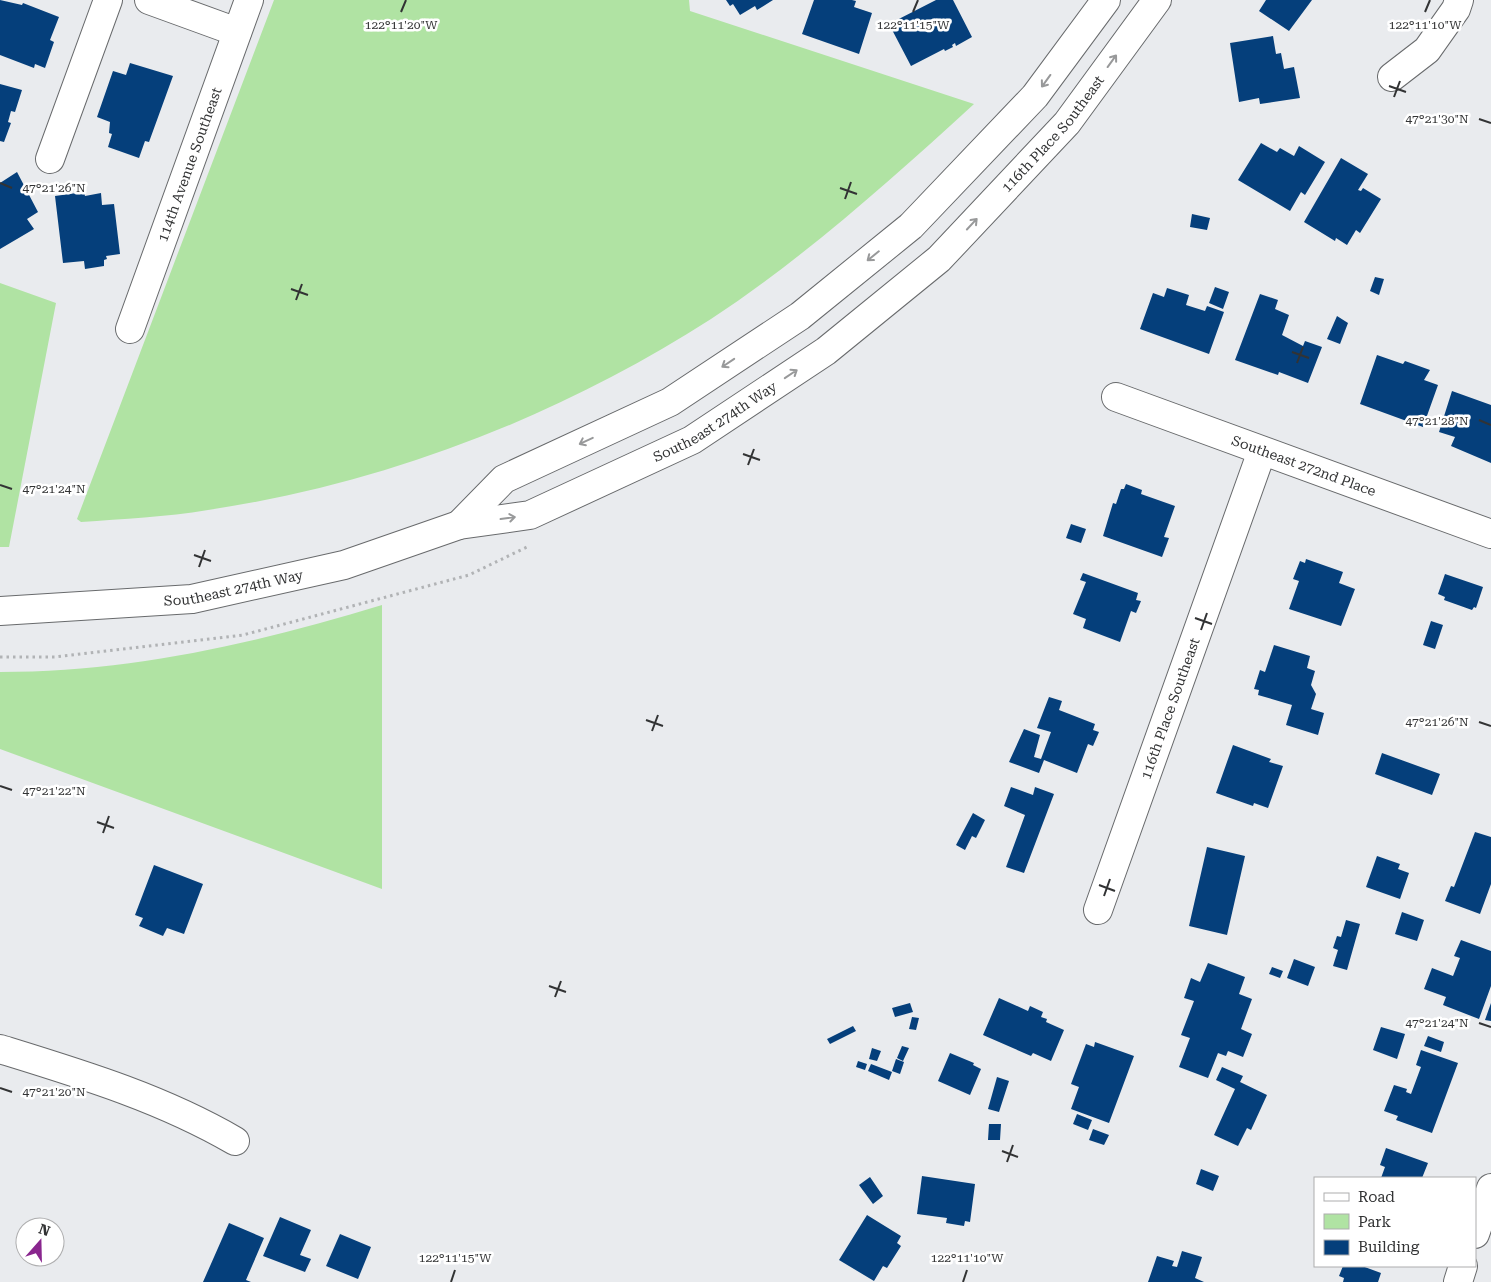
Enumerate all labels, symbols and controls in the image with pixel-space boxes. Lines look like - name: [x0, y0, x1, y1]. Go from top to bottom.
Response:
- text: 122°11'20"W: [365, 18, 438, 32]
- text: 122°11'15"W: [877, 18, 950, 32]
- text: 122°11'10"W: [1389, 18, 1462, 32]
- one-way arrow: [1107, 55, 1118, 68]
- street label: 116th Place Southeast: [998, 72, 1107, 195]
- one-way arrow: [1041, 74, 1051, 88]
- street label: 114th Avenue Southeast: [154, 85, 225, 244]
- text: 47°21'30"N: [1405, 112, 1469, 126]
- text: 47°21'26"N: [22, 181, 86, 195]
- one-way arrow: [966, 217, 978, 230]
- one-way arrow: [867, 251, 880, 262]
- one-way arrow: [722, 359, 736, 369]
- one-way arrow: [784, 369, 798, 380]
- street label: Southeast 274th Way: [651, 378, 780, 465]
- text: 47°21'28"N: [1405, 414, 1469, 428]
- street label: Southeast 272nd Place: [1229, 432, 1379, 499]
- one-way arrow: [579, 437, 594, 446]
- text: 47°21'24"N: [22, 482, 86, 496]
- one-way arrow: [499, 513, 515, 523]
- street label: Southeast 274th Way: [163, 566, 305, 609]
- street label: 116th Place Southeast: [1137, 636, 1203, 781]
- text: 47°21'26"N: [1405, 715, 1469, 729]
- text: 47°21'22"N: [22, 784, 86, 798]
- text: 47°21'24"N: [1405, 1016, 1469, 1030]
- text: 47°21'20"N: [22, 1085, 86, 1099]
- legend: [1314, 1177, 1476, 1267]
- text: Road: [1358, 1188, 1395, 1206]
- text: Park: [1358, 1213, 1392, 1231]
- north arrow: [15, 1217, 65, 1267]
- text: N: [37, 1220, 52, 1239]
- text: Building: [1358, 1238, 1420, 1256]
- text: 122°11'15"W: [419, 1251, 492, 1265]
- text: 122°11'10"W: [931, 1251, 1004, 1265]

